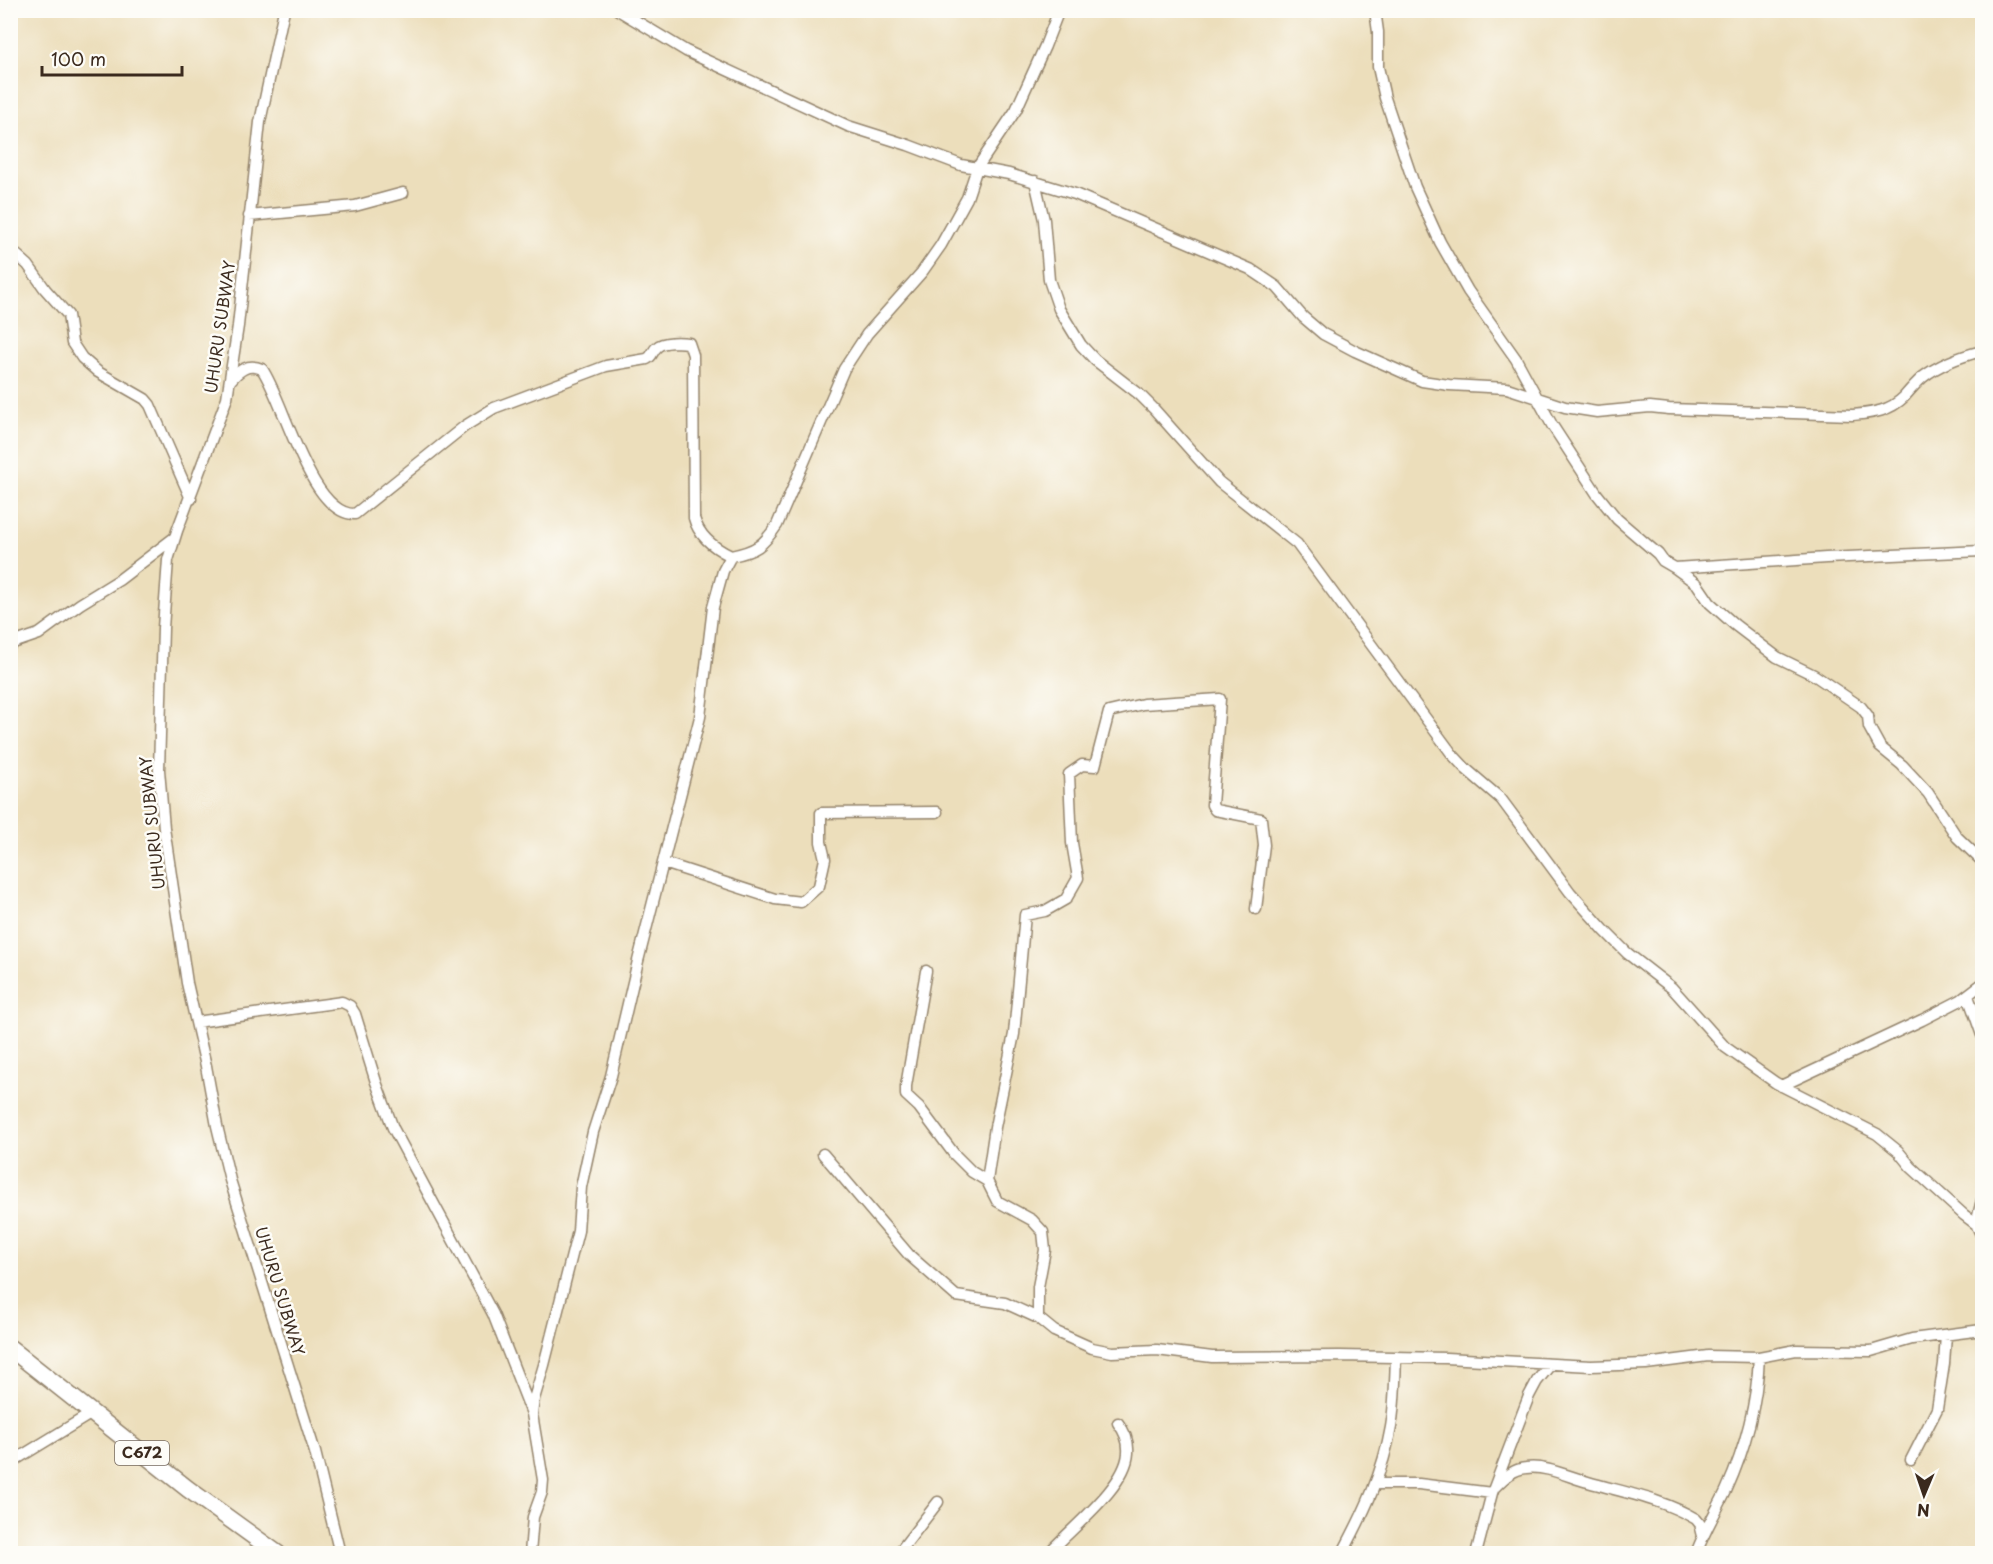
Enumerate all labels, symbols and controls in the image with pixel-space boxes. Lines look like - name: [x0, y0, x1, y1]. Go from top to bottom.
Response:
- scale bar: [42, 39, 182, 77]
- text: 100 m: [51, 45, 106, 72]
- street label: UHURU SUBWAY: [198, 259, 240, 395]
- street label: UHURU SUBWAY: [132, 755, 170, 891]
- street label: UHURU SUBWAY: [250, 1223, 312, 1359]
- road number: C672: [115, 1441, 169, 1465]
- north arrow: [1894, 1465, 1954, 1525]
- text: N: [1917, 1499, 1930, 1523]

